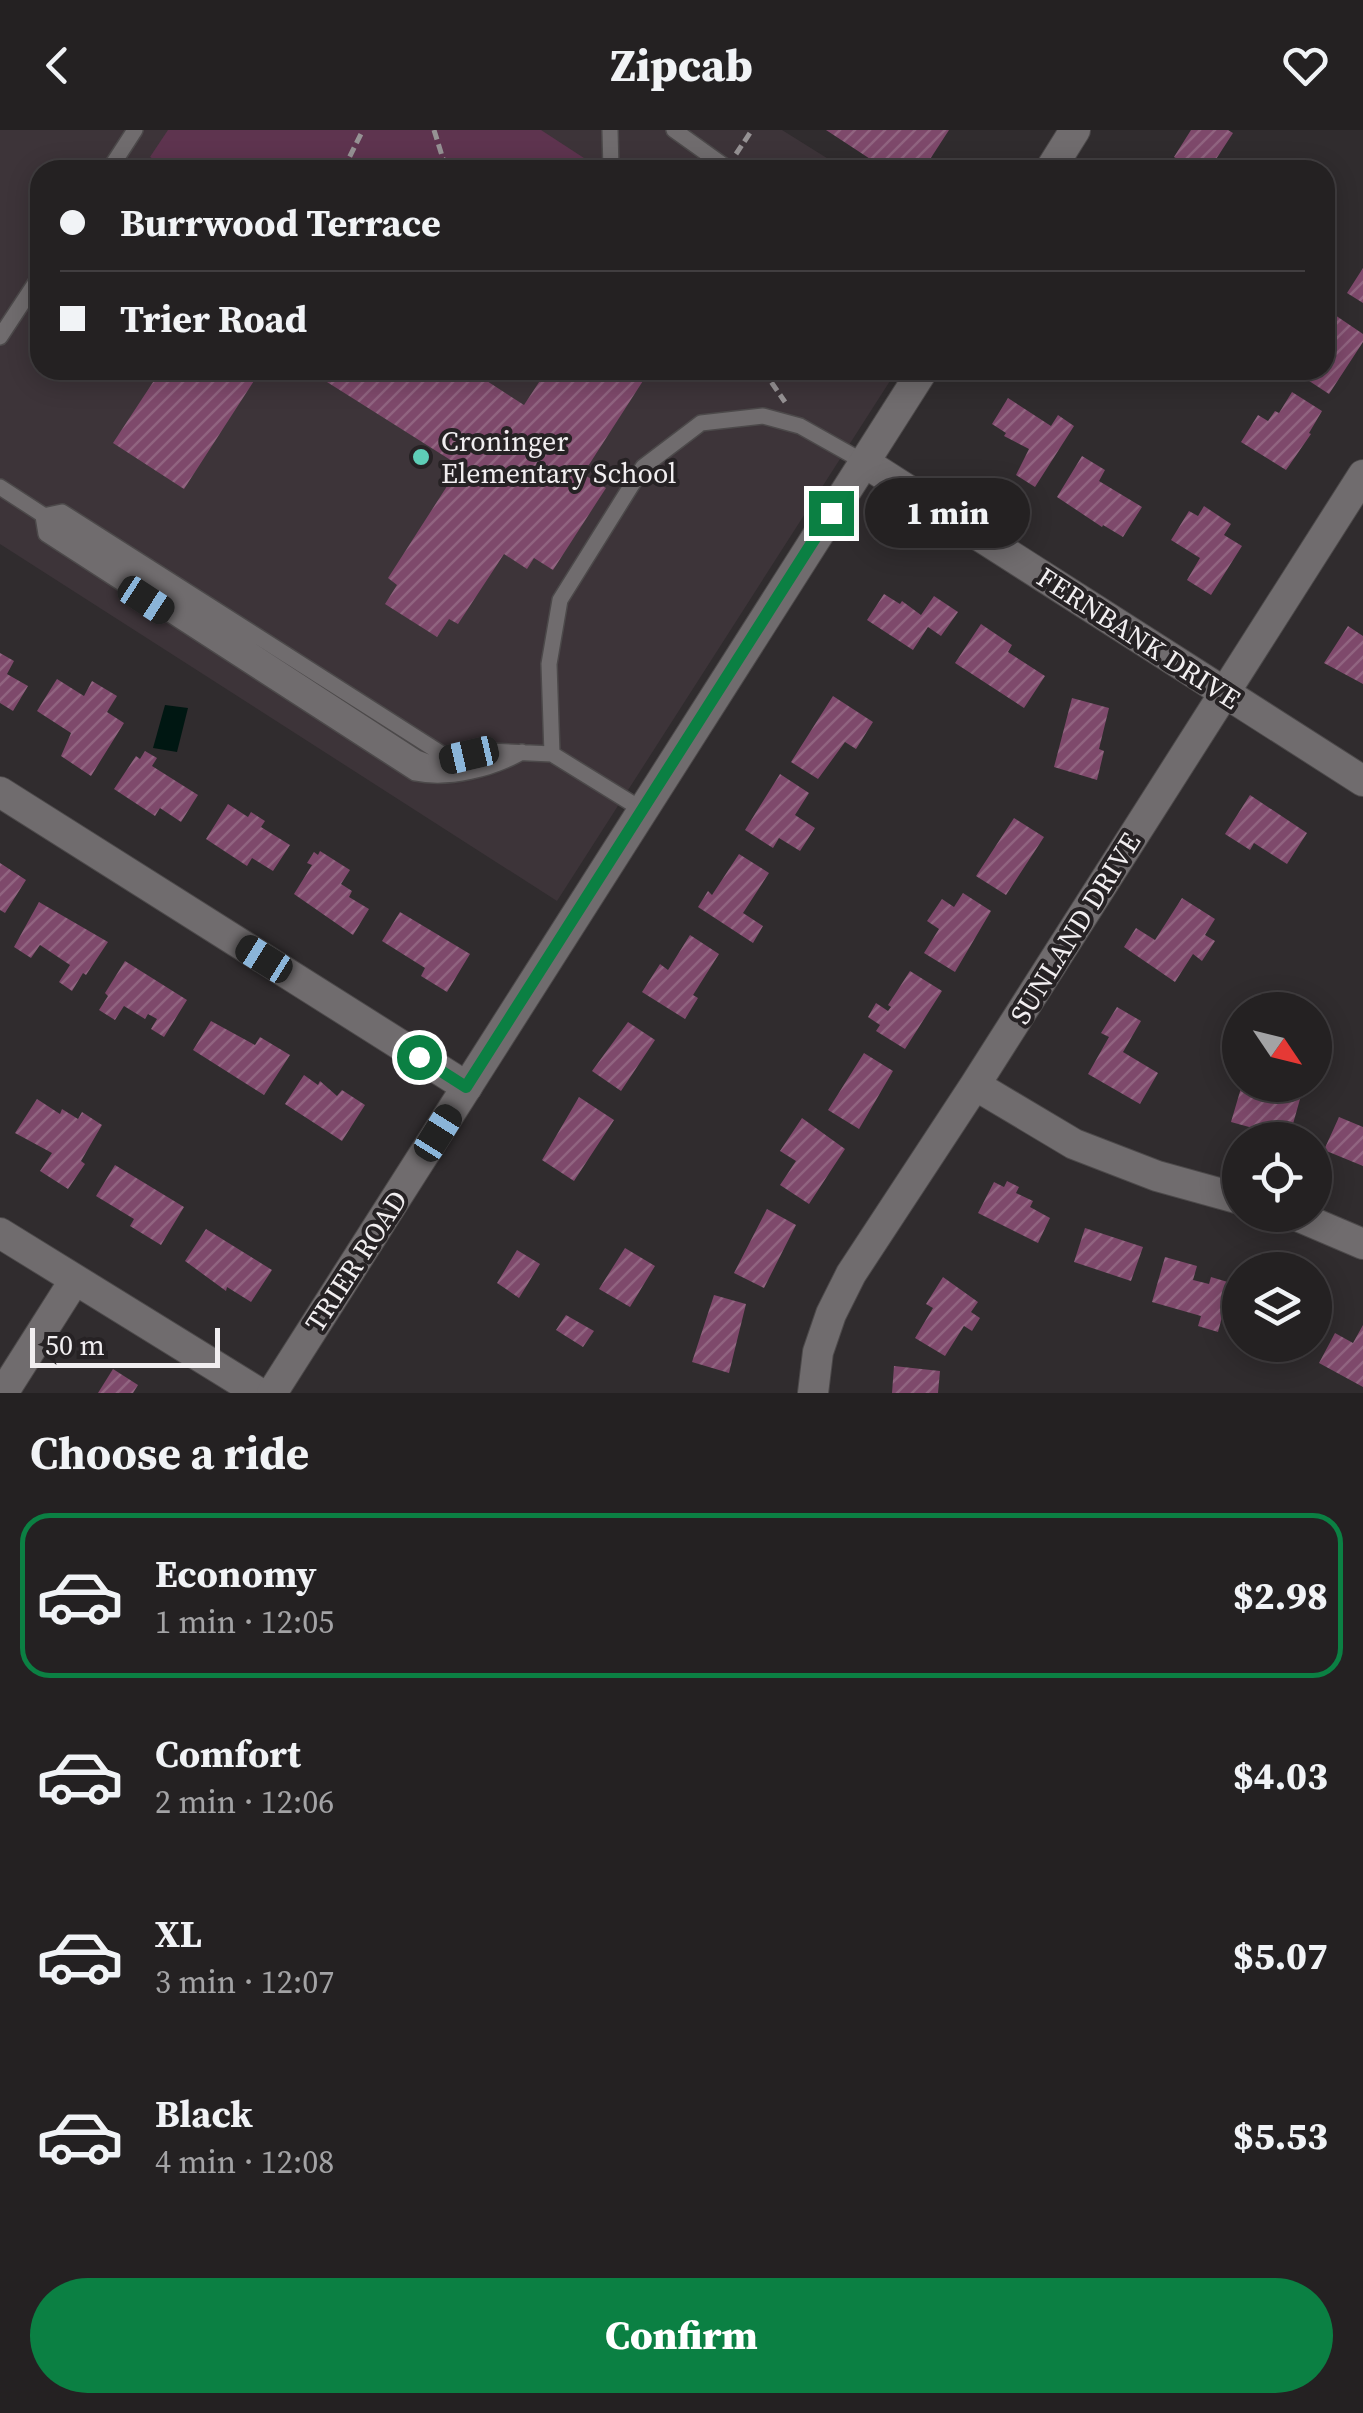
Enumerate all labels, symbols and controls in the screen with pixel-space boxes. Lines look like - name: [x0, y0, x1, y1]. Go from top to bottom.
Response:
- text: Zipcab: [610, 34, 753, 96]
- icon: back: [30, 38, 85, 93]
- icon: heart: [1278, 38, 1333, 93]
- text: Burrwood Terrace: [120, 197, 441, 249]
- text: Trier Road: [120, 293, 307, 345]
- place label: Croninger Elementary School: [441, 422, 676, 492]
- marker: Croninger Elementary School: [410, 446, 432, 468]
- callout: 1 min: [866, 478, 1031, 548]
- route end: [809, 491, 854, 536]
- text: 1 min: [906, 491, 989, 535]
- street label: FERNBANK DRIVE: [1030, 558, 1248, 718]
- car: [113, 571, 179, 629]
- car: [436, 734, 502, 776]
- street label: SUNLAND DRIVE: [1001, 825, 1149, 1031]
- car: [231, 930, 297, 988]
- north arrow: [1222, 992, 1332, 1102]
- map controls: [1222, 992, 1332, 1362]
- route start: [397, 1035, 442, 1080]
- car: [409, 1100, 467, 1166]
- button: locate: [1222, 1122, 1332, 1232]
- street label: TRIER ROAD: [296, 1183, 416, 1339]
- button: layers: [1222, 1252, 1332, 1362]
- scale bar: [30, 1323, 220, 1368]
- text: 50 m: [45, 1326, 105, 1364]
- text: Choose a ride: [30, 1422, 309, 1484]
- text: Economy: [155, 1548, 317, 1600]
- icon: car: [35, 1551, 125, 1641]
- text: $2.98: [1233, 1570, 1328, 1622]
- text: 1 min · 12:05: [155, 1600, 334, 1644]
- text: Comfort: [155, 1728, 301, 1780]
- icon: car: [35, 1731, 125, 1821]
- text: $4.03: [1233, 1750, 1328, 1802]
- text: 2 min · 12:06: [155, 1780, 334, 1824]
- text: XL: [155, 1908, 202, 1960]
- icon: car: [35, 1911, 125, 2001]
- text: $5.07: [1233, 1930, 1328, 1982]
- text: 3 min · 12:07: [155, 1960, 334, 2004]
- text: Black: [155, 2088, 253, 2140]
- icon: car: [35, 2091, 125, 2181]
- text: $5.53: [1233, 2110, 1328, 2162]
- text: 4 min · 12:08: [155, 2140, 334, 2184]
- button: Confirm: [30, 2278, 1333, 2393]

